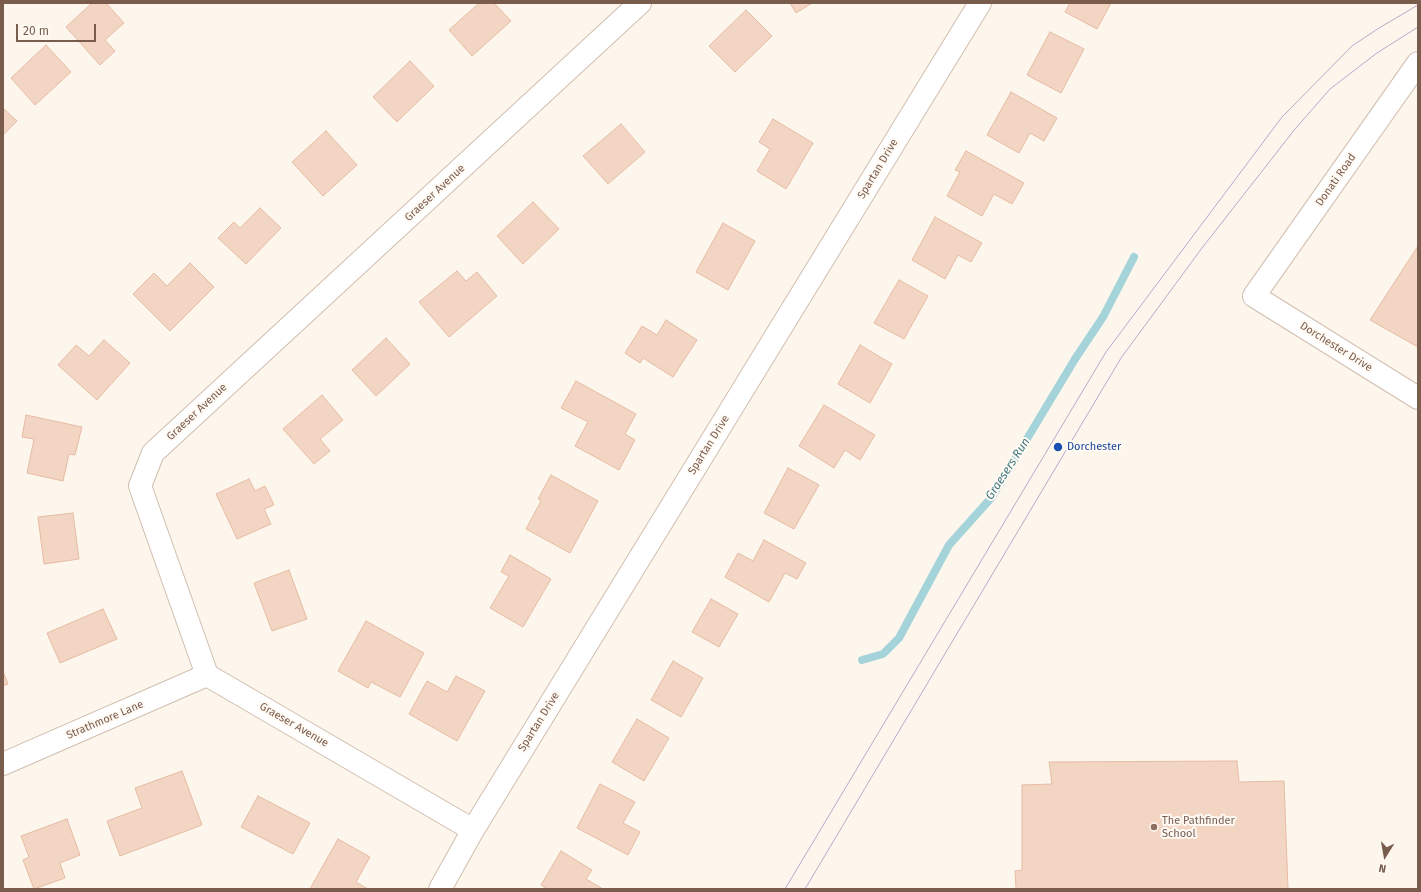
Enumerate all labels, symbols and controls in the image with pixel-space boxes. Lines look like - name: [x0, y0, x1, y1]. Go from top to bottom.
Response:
- scale bar: [18, 16, 98, 42]
- text: 20 m: [23, 24, 49, 38]
- street label: Spartan Drive: [855, 137, 901, 201]
- street label: Donati Road: [1313, 151, 1359, 209]
- street label: Graeser Avenue: [402, 162, 468, 224]
- street label: Dorchester Drive: [1297, 319, 1375, 375]
- street label: Graeser Avenue: [164, 381, 230, 443]
- street label: Spartan Drive: [685, 413, 733, 477]
- water label: Graesers Run: [983, 435, 1033, 503]
- place label: Dorchester: [1067, 440, 1121, 454]
- marker: Dorchester: [1052, 441, 1064, 453]
- street label: Spartan Drive: [515, 690, 563, 754]
- street label: Strathmore Lane: [64, 698, 146, 742]
- street label: Graeser Avenue: [257, 700, 331, 750]
- place label: The Pathfinder School: [1162, 814, 1235, 840]
- marker: The Pathfinder School: [1149, 822, 1159, 832]
- north arrow: [1365, 836, 1405, 876]
- text: N: [1378, 861, 1387, 875]

